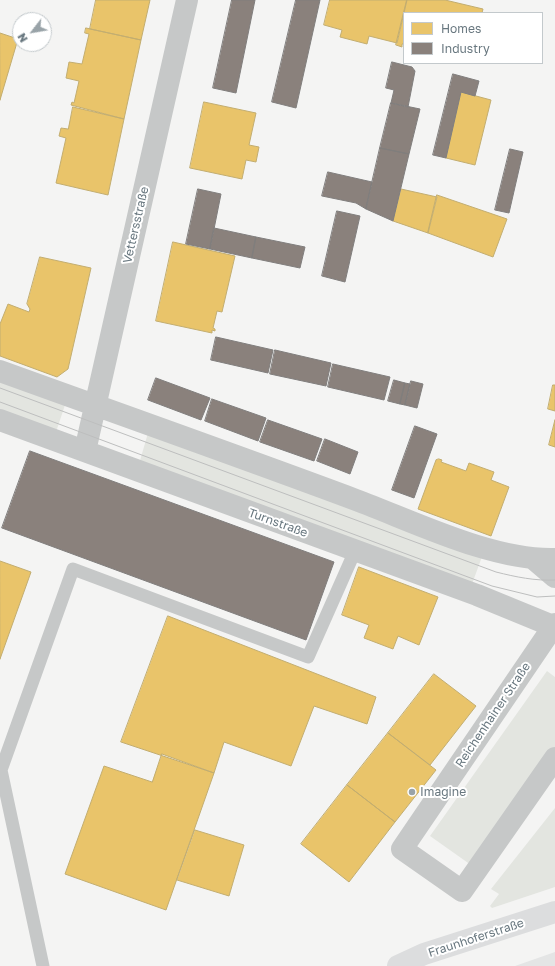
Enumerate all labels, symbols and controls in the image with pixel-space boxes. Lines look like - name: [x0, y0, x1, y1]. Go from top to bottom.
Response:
- north arrow: [12, 12, 52, 52]
- legend: [403, 12, 543, 64]
- text: Homes: [441, 21, 481, 36]
- text: N: [14, 31, 30, 45]
- text: Industry: [441, 41, 490, 56]
- street label: Vettersstraße: [120, 185, 152, 265]
- street label: Turnstraße: [246, 506, 310, 540]
- street label: Reichenhainer Straße: [453, 660, 533, 770]
- place label: Imagine: [420, 785, 466, 799]
- marker: Imagine: [407, 787, 417, 797]
- street label: Fraunhoferstraße: [426, 916, 526, 960]

